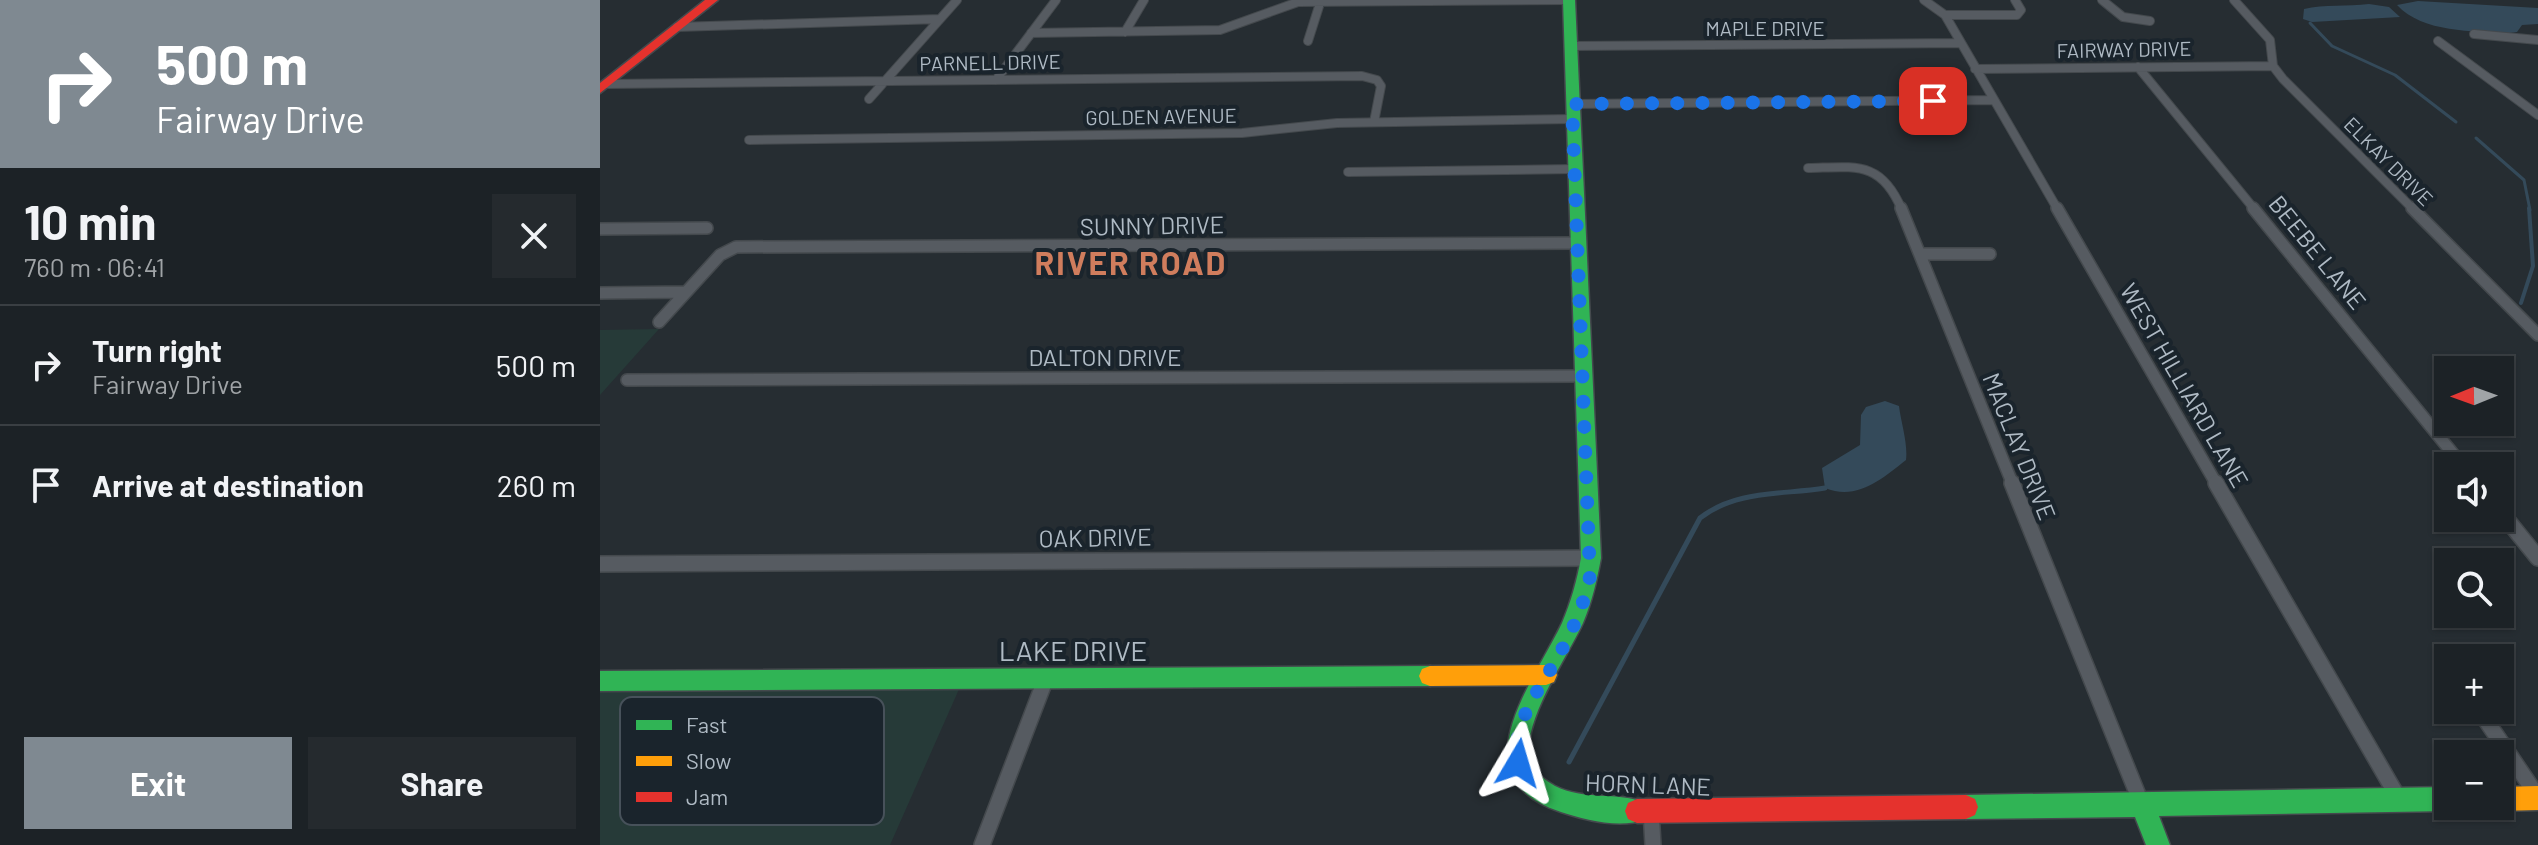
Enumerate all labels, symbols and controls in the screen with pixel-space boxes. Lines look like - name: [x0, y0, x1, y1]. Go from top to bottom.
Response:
- street label: MAPLE DRIVE: [1705, 16, 1825, 40]
- text: 500 m: [156, 29, 308, 96]
- icon: right: [24, 32, 128, 136]
- street label: FAIRWAY DRIVE: [2056, 36, 2192, 62]
- street label: PARNELL DRIVE: [919, 49, 1061, 75]
- pin: [1899, 67, 1967, 135]
- icon: arrive: [1911, 79, 1955, 123]
- text: Fairway Drive: [156, 97, 365, 140]
- street label: GOLDEN AVENUE: [1085, 103, 1237, 129]
- street label: ELKAY DRIVE: [2340, 112, 2438, 210]
- street label: BEEBE LANE: [2263, 189, 2373, 315]
- text: 10 min: [24, 192, 157, 250]
- button: close: [492, 194, 576, 278]
- street label: SUNNY DRIVE: [1080, 209, 1224, 241]
- district label: RIVER ROAD: [1035, 243, 1227, 281]
- text: 760 m · 06:41: [24, 251, 165, 282]
- street label: WEST HILLIARD LANE: [2115, 278, 2255, 492]
- text: Turn right: [92, 332, 222, 368]
- street label: DALTON DRIVE: [1029, 342, 1181, 371]
- icon: right: [24, 343, 68, 387]
- text: 500 m: [496, 347, 576, 383]
- north arrow: [2434, 356, 2514, 436]
- map controls: [2434, 356, 2514, 820]
- text: Fairway Drive: [92, 368, 243, 399]
- street label: MACLAY DRIVE: [1977, 368, 2063, 524]
- button: sound: [2434, 452, 2514, 532]
- icon: arrive: [24, 463, 68, 507]
- text: Arrive at destination: [92, 467, 364, 503]
- text: 260 m: [497, 467, 576, 503]
- street label: OAK DRIVE: [1038, 522, 1152, 552]
- button: search: [2434, 548, 2514, 628]
- street label: LAKE DRIVE: [999, 633, 1147, 667]
- button: +: [2434, 644, 2514, 724]
- legend: [620, 697, 884, 825]
- text: Fast: [686, 711, 728, 737]
- position arrow: [1476, 721, 1560, 805]
- button: Exit: [24, 737, 292, 829]
- button: Share: [308, 737, 576, 829]
- button: −: [2434, 740, 2514, 820]
- text: Slow: [686, 747, 731, 773]
- street label: HORN LANE: [1585, 767, 1711, 801]
- text: Jam: [686, 783, 728, 809]

